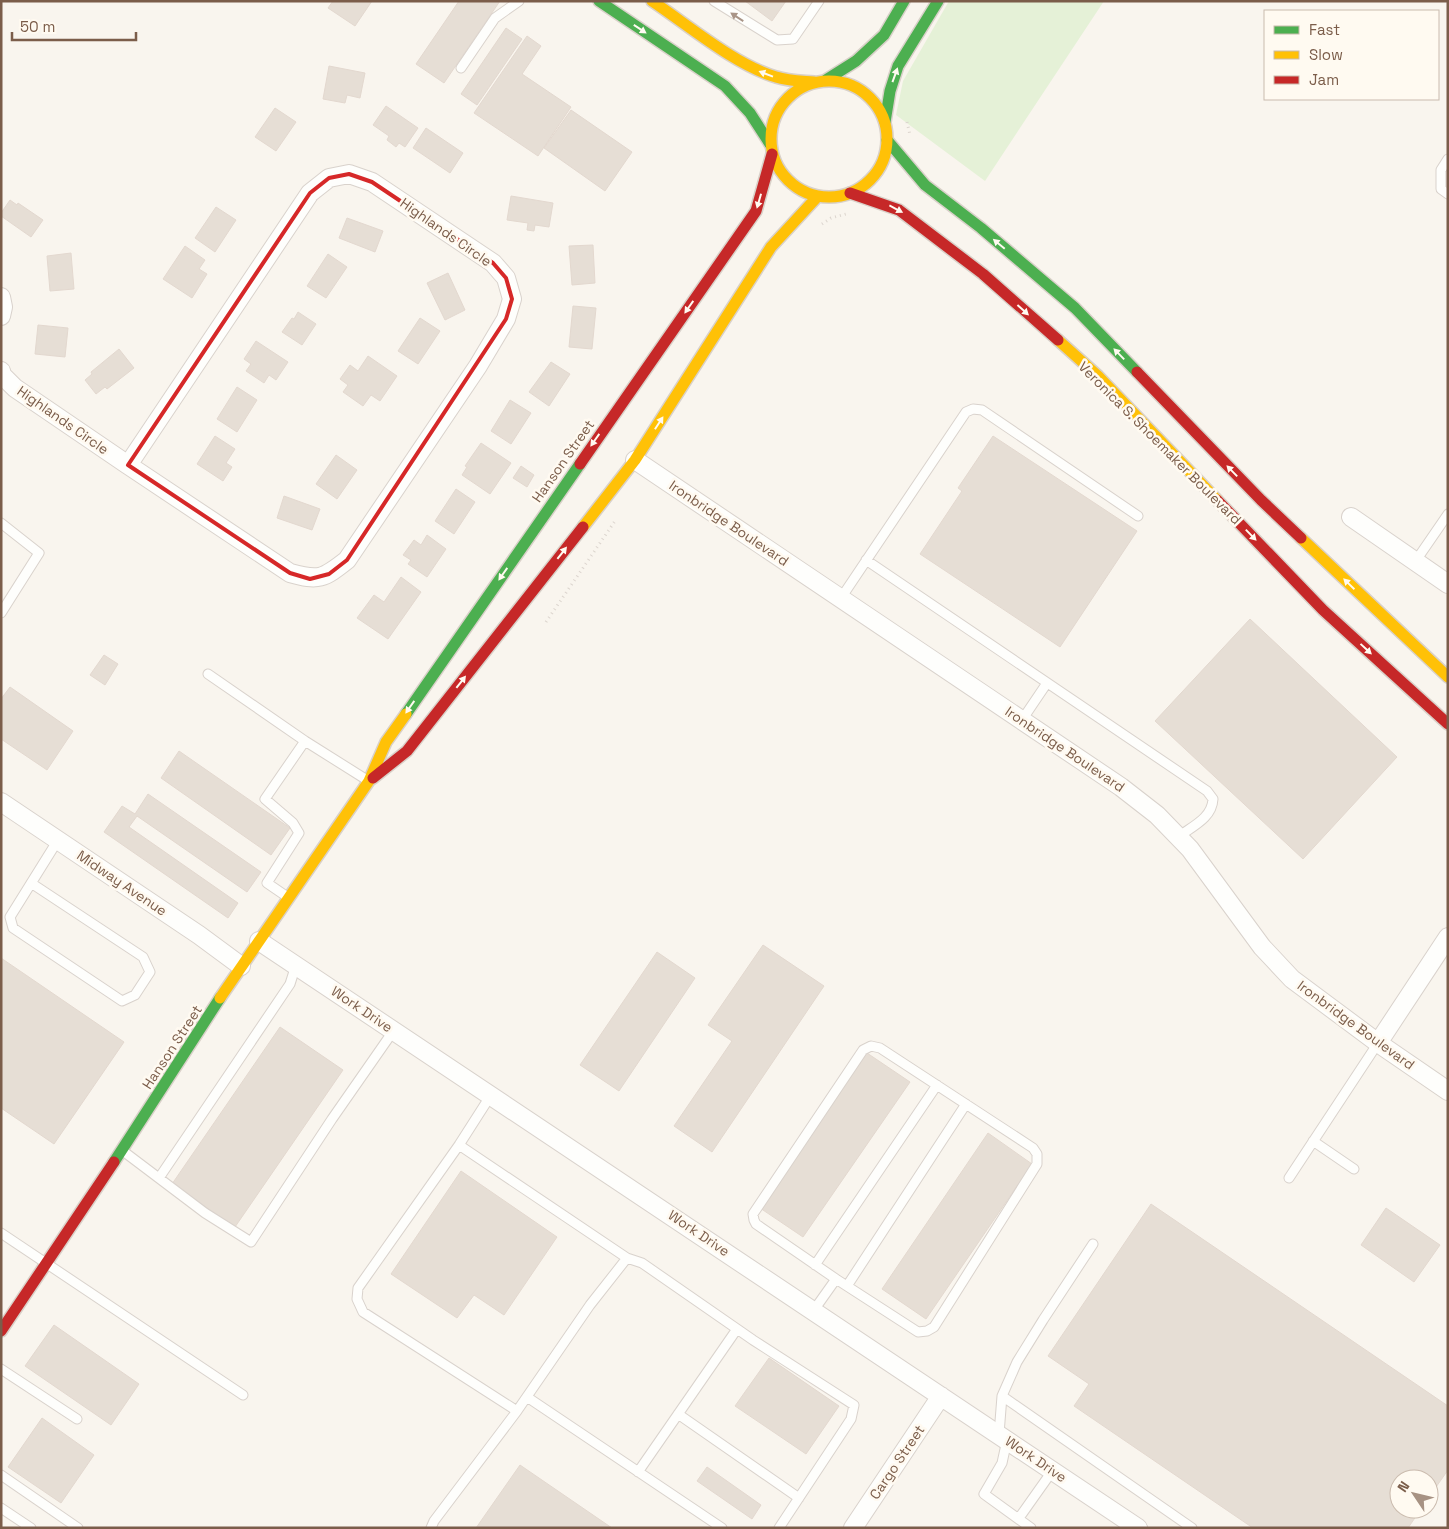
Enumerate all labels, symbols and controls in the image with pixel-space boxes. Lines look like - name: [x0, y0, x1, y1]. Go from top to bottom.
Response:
- scale bar: [12, 10, 136, 42]
- legend: [1264, 10, 1439, 100]
- one-way arrow: [730, 12, 744, 21]
- text: 50 m: [20, 17, 55, 36]
- text: Fast: [1309, 20, 1340, 39]
- one-way arrow: [633, 24, 647, 34]
- text: Slow: [1309, 45, 1343, 64]
- one-way arrow: [892, 67, 899, 82]
- one-way arrow: [758, 70, 773, 78]
- text: Jam: [1309, 70, 1339, 89]
- street label: Highlands Circle: [397, 194, 495, 270]
- one-way arrow: [754, 194, 762, 209]
- one-way arrow: [889, 205, 903, 213]
- one-way arrow: [993, 239, 1006, 250]
- one-way arrow: [684, 300, 694, 314]
- one-way arrow: [1017, 304, 1030, 315]
- one-way arrow: [1113, 348, 1125, 360]
- street label: Veronica S. Shoemaker Boulevard: [1075, 358, 1245, 528]
- street label: Highlands Circle: [14, 382, 112, 458]
- street label: Hanson Street: [528, 416, 598, 506]
- one-way arrow: [654, 417, 664, 430]
- one-way arrow: [590, 433, 600, 447]
- one-way arrow: [1226, 465, 1238, 477]
- street label: Ironbridge Boulevard: [666, 476, 792, 570]
- one-way arrow: [1245, 528, 1257, 540]
- one-way arrow: [556, 547, 567, 560]
- one-way arrow: [498, 567, 508, 580]
- one-way arrow: [1343, 578, 1355, 590]
- one-way arrow: [1360, 643, 1372, 655]
- one-way arrow: [455, 675, 466, 688]
- one-way arrow: [405, 700, 415, 714]
- street label: Ironbridge Boulevard: [1002, 702, 1128, 796]
- street label: Midway Avenue: [73, 846, 171, 920]
- street label: Ironbridge Boulevard: [1294, 976, 1418, 1074]
- street label: Work Drive: [328, 982, 396, 1036]
- street label: Hanson Street: [138, 1002, 206, 1092]
- street label: Work Drive: [665, 1206, 733, 1260]
- street label: Cargo Street: [865, 1421, 929, 1503]
- street label: Work Drive: [1002, 1432, 1070, 1486]
- north arrow: [1389, 1469, 1439, 1519]
- text: N: [1393, 1478, 1413, 1496]

